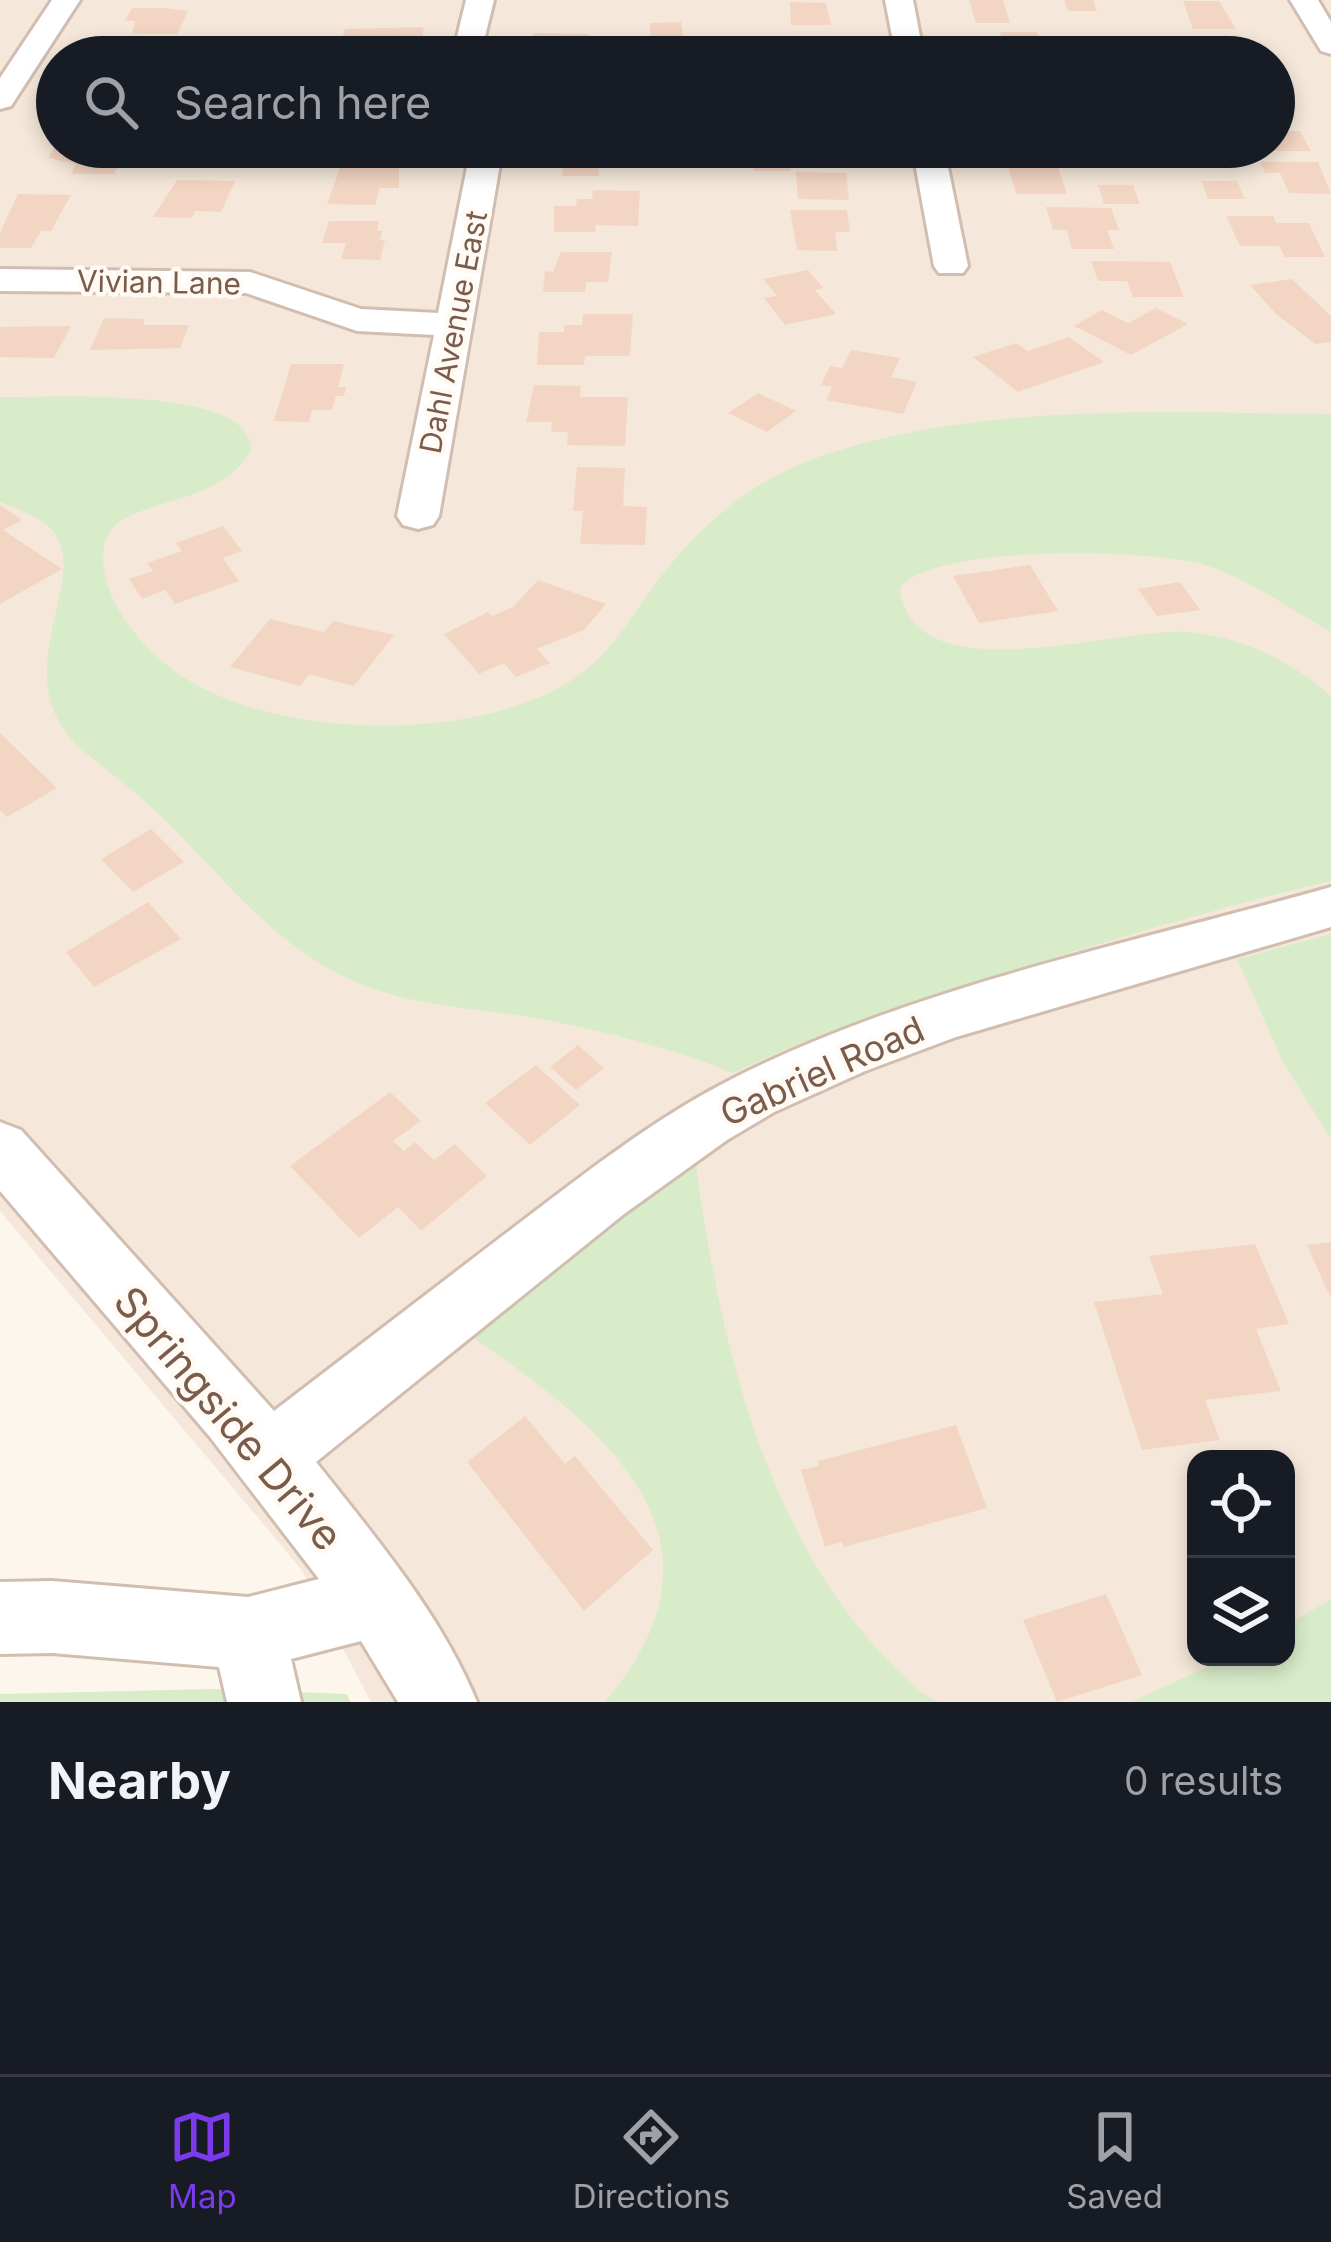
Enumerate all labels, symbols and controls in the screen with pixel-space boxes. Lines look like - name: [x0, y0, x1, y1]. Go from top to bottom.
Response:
- search box: [36, 36, 1295, 168]
- icon: search: [78, 69, 144, 135]
- text: Search here: [174, 75, 431, 130]
- street label: Dahl Avenue East: [412, 208, 494, 456]
- street label: Vivian Lane: [77, 263, 241, 301]
- street label: Gabriel Road: [713, 1006, 931, 1136]
- street label: Springside Drive: [104, 1276, 354, 1560]
- map controls: [1187, 1450, 1295, 1666]
- button: locate: [1187, 1450, 1295, 1558]
- button: layers: [1187, 1558, 1295, 1666]
- text: Nearby: [48, 1750, 231, 1811]
- text: 0 results: [1124, 1757, 1283, 1804]
- tab: Map: [168, 2104, 237, 2216]
- tab: Directions: [573, 2104, 730, 2216]
- tab: Saved: [1066, 2104, 1163, 2216]

